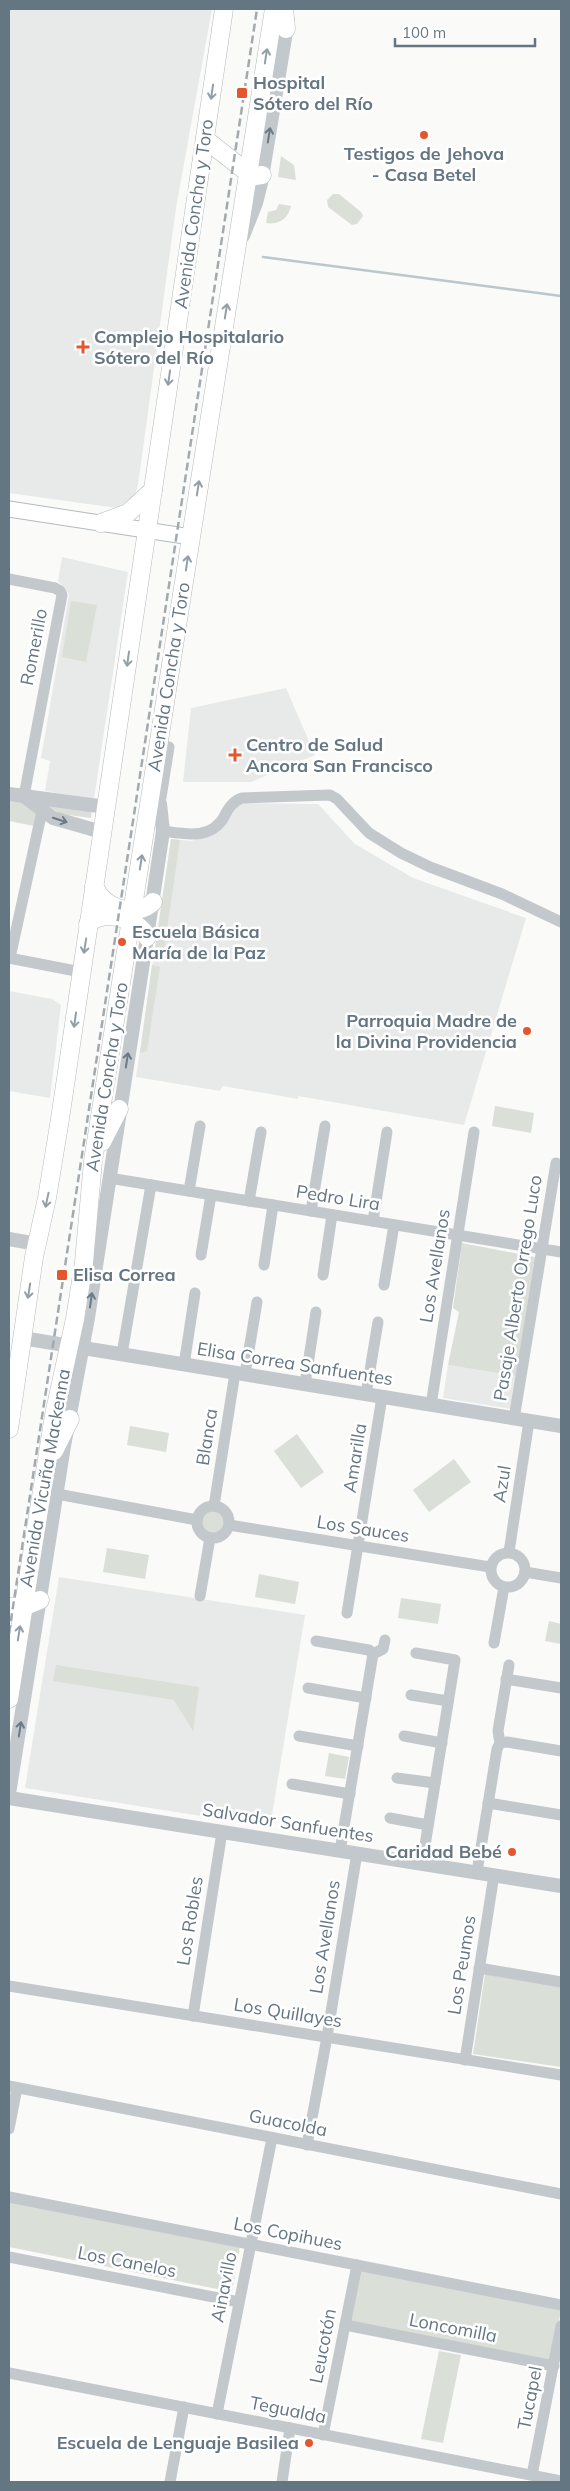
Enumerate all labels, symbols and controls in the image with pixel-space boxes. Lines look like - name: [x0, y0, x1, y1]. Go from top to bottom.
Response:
- scale bar: [395, 15, 535, 47]
- text: 100 m: [402, 23, 446, 42]
- one-way arrow: [262, 48, 272, 64]
- place label: Hospital Sótero del Río: [253, 71, 373, 115]
- one-way arrow: [206, 83, 216, 99]
- marker: Hospital Sótero del Río: [235, 86, 249, 100]
- street label: Avenida Concha y Toro: [169, 118, 218, 310]
- one-way arrow: [264, 127, 274, 143]
- marker: Testigos de Jehova - Casa Betel: [418, 129, 430, 141]
- place label: Testigos de Jehova - Casa Betel: [344, 142, 504, 186]
- one-way arrow: [221, 303, 231, 319]
- place label: Complejo Hospitalario Sótero del Río: [94, 325, 284, 369]
- marker: Complejo Hospitalario Sótero del Río: [76, 340, 90, 354]
- one-way arrow: [164, 370, 174, 386]
- one-way arrow: [194, 481, 204, 497]
- one-way arrow: [182, 555, 192, 571]
- street label: Avenida Concha y Toro: [142, 581, 195, 773]
- street label: Romerillo: [15, 607, 52, 687]
- one-way arrow: [122, 651, 132, 667]
- place label: Centro de Salud Ancora San Francisco: [246, 733, 433, 777]
- marker: Centro de Salud Ancora San Francisco: [228, 748, 242, 762]
- one-way arrow: [52, 816, 67, 825]
- one-way arrow: [136, 854, 146, 870]
- place label: Escuela Básica María de la Paz: [132, 920, 266, 964]
- marker: Escuela Básica María de la Paz: [116, 936, 128, 948]
- one-way arrow: [80, 938, 90, 954]
- street label: Avenida Concha y Toro: [80, 981, 133, 1173]
- place label: Parroquia Madre de la Divina Providencia: [336, 1009, 517, 1053]
- one-way arrow: [69, 1012, 79, 1028]
- marker: Parroquia Madre de la Divina Providencia: [521, 1025, 533, 1037]
- one-way arrow: [122, 1053, 132, 1069]
- street label: Pasaje Alberto Orrego Luco: [488, 1173, 547, 1403]
- street label: Pedro Lira: [294, 1180, 382, 1215]
- one-way arrow: [41, 1191, 51, 1207]
- street label: Los Avellanos: [414, 1207, 455, 1324]
- place label: Elisa Correa: [73, 1263, 176, 1286]
- marker: Elisa Correa: [55, 1268, 69, 1282]
- one-way arrow: [23, 1282, 33, 1298]
- one-way arrow: [86, 1292, 96, 1308]
- street label: Elisa Correa Sanfuentes: [195, 1337, 395, 1390]
- street label: Avenida Vicuña Mackenna: [14, 1367, 75, 1589]
- street label: Blanca: [191, 1407, 222, 1467]
- street label: Amarilla: [338, 1422, 371, 1494]
- street label: Azul: [487, 1464, 516, 1504]
- street label: Los Sauces: [315, 1510, 411, 1547]
- one-way arrow: [15, 1626, 25, 1642]
- one-way arrow: [15, 1721, 25, 1737]
- street label: Salvador Sanfuentes: [201, 1798, 375, 1847]
- place label: Caridad Bebé: [385, 1840, 502, 1863]
- marker: Caridad Bebé: [506, 1846, 518, 1858]
- street label: Los Robles: [171, 1875, 208, 1967]
- street label: Los Avellanos: [304, 1878, 345, 1995]
- street label: Los Peumos: [442, 1914, 481, 2016]
- street label: Los Quillayes: [232, 1993, 344, 2032]
- street label: Guacolda: [247, 2104, 329, 2141]
- street label: Los Copihues: [232, 2212, 345, 2255]
- street label: Los Canelos: [76, 2241, 179, 2282]
- street label: Ainavillo: [205, 2250, 242, 2324]
- street label: Leucotón: [304, 2306, 341, 2385]
- street label: Loncomilla: [407, 2308, 499, 2347]
- street label: Tucapel: [512, 2364, 547, 2432]
- street label: Tegualda: [248, 2391, 328, 2428]
- place label: Escuela de Lenguaje Basilea: [57, 2431, 299, 2454]
- marker: Escuela de Lenguaje Basilea: [303, 2437, 315, 2449]

